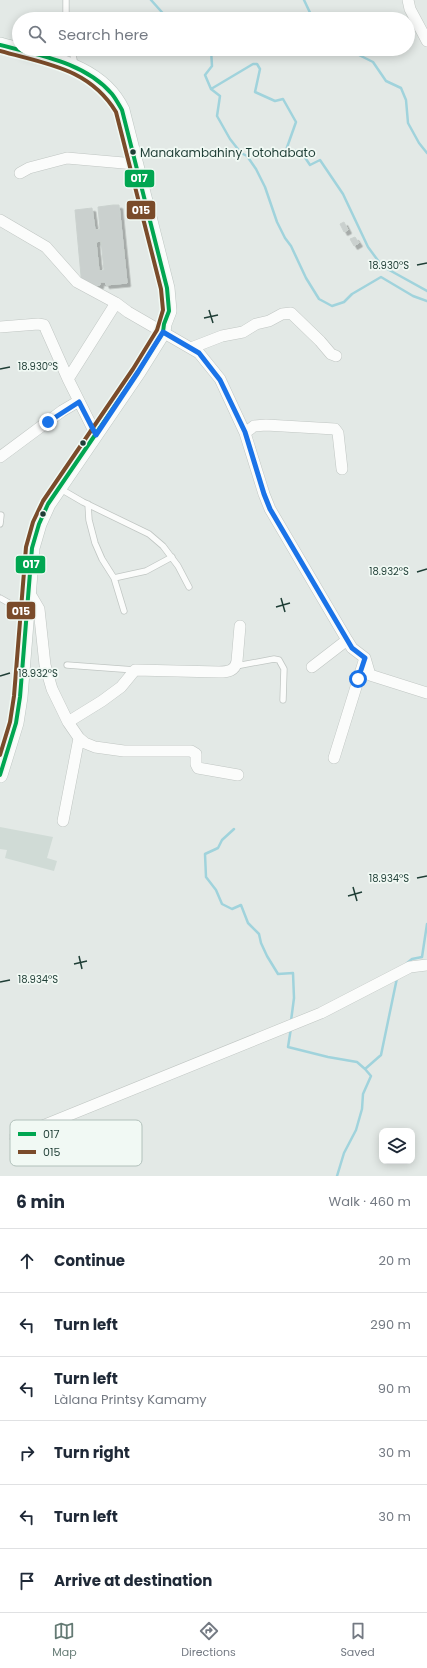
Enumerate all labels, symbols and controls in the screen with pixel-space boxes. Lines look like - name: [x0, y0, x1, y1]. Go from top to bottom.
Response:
- search box: [12, 12, 415, 56]
- icon: search: [26, 23, 48, 45]
- text: Search here: [58, 24, 148, 45]
- place label: Manakambahiny Totohabato: [140, 144, 316, 161]
- marker: Manakambahiny Totohabato: [128, 147, 138, 157]
- line badge: 017: [124, 169, 155, 188]
- text: 017: [130, 170, 148, 186]
- line badge: 015: [126, 200, 156, 220]
- text: 015: [132, 202, 150, 218]
- text: 18.930°S: [369, 258, 409, 273]
- text: 18.930°S: [18, 359, 58, 374]
- route end: [39, 413, 57, 431]
- unlabelled marker: [78, 438, 88, 448]
- unlabelled marker: [38, 509, 48, 519]
- line badge: 017: [15, 555, 46, 574]
- text: 017: [22, 556, 40, 572]
- text: 18.932°S: [369, 564, 409, 579]
- line badge: 015: [6, 601, 36, 620]
- text: 015: [12, 603, 30, 619]
- text: 18.932°S: [18, 666, 58, 681]
- route start: [349, 670, 367, 688]
- text: 18.934°S: [369, 871, 409, 886]
- text: 18.934°S: [18, 972, 58, 987]
- legend: [10, 1120, 142, 1166]
- text: 017: [43, 1126, 59, 1142]
- map controls: [379, 1128, 415, 1164]
- button: layers: [379, 1128, 415, 1164]
- text: 015: [43, 1144, 60, 1160]
- text: 6 min: [16, 1190, 65, 1214]
- text: Walk · 460 m: [328, 1192, 411, 1211]
- icon: ahead: [16, 1250, 38, 1272]
- text: Continue: [54, 1250, 125, 1271]
- text: 20 m: [378, 1251, 411, 1270]
- icon: left: [16, 1314, 38, 1336]
- text: Turn left: [54, 1314, 118, 1335]
- text: 290 m: [370, 1315, 411, 1334]
- text: Turn left: [54, 1368, 118, 1389]
- icon: left: [16, 1378, 38, 1400]
- text: 90 m: [378, 1379, 411, 1398]
- text: Làlana Printsy Kamamy: [54, 1390, 207, 1409]
- icon: right: [16, 1442, 38, 1464]
- text: Turn right: [54, 1442, 130, 1463]
- text: 30 m: [378, 1443, 411, 1462]
- icon: left: [16, 1506, 38, 1528]
- text: Turn left: [54, 1506, 118, 1527]
- text: 30 m: [378, 1507, 411, 1526]
- icon: arrive: [16, 1570, 38, 1592]
- text: Arrive at destination: [54, 1570, 212, 1591]
- tab: Map: [52, 1620, 77, 1661]
- tab: Directions: [181, 1620, 236, 1661]
- tab: Saved: [340, 1620, 375, 1661]

